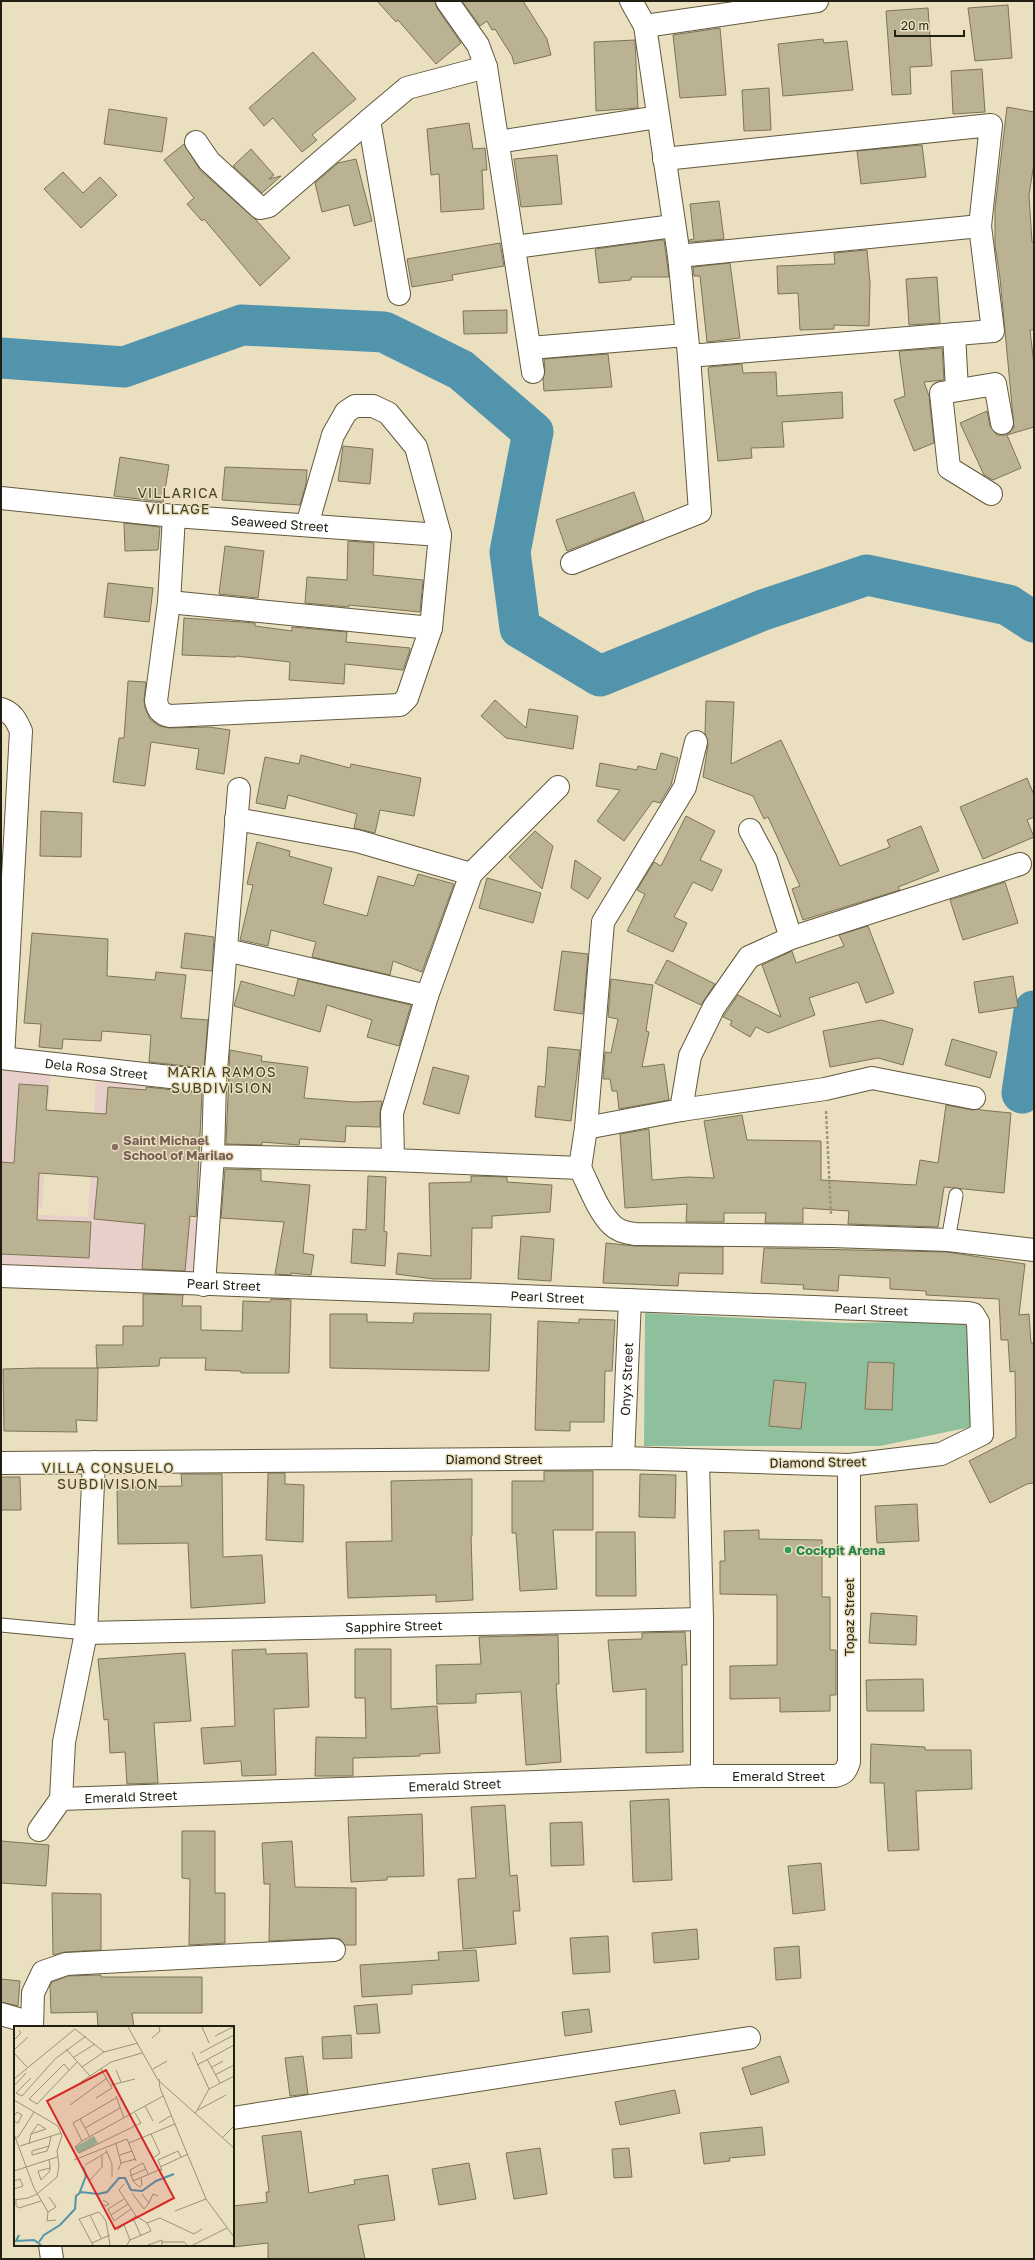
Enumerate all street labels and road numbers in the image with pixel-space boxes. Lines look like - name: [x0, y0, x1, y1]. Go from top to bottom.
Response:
- street label: Seaweed Street: [230, 512, 329, 535]
- street label: Dela Rosa Street: [44, 1055, 149, 1082]
- street label: Pearl Street: [186, 1275, 261, 1294]
- street label: Pearl Street: [510, 1287, 585, 1306]
- street label: Pearl Street: [834, 1300, 909, 1319]
- street label: Onyx Street: [617, 1342, 636, 1416]
- street label: Diamond Street: [446, 1451, 542, 1467]
- street label: Diamond Street: [769, 1453, 867, 1471]
- street label: Topaz Street: [841, 1578, 857, 1656]
- street label: Sapphire Street: [345, 1617, 443, 1635]
- street label: Emerald Street: [732, 1768, 825, 1784]
- street label: Emerald Street: [408, 1775, 502, 1795]
- street label: Emerald Street: [84, 1787, 178, 1806]

